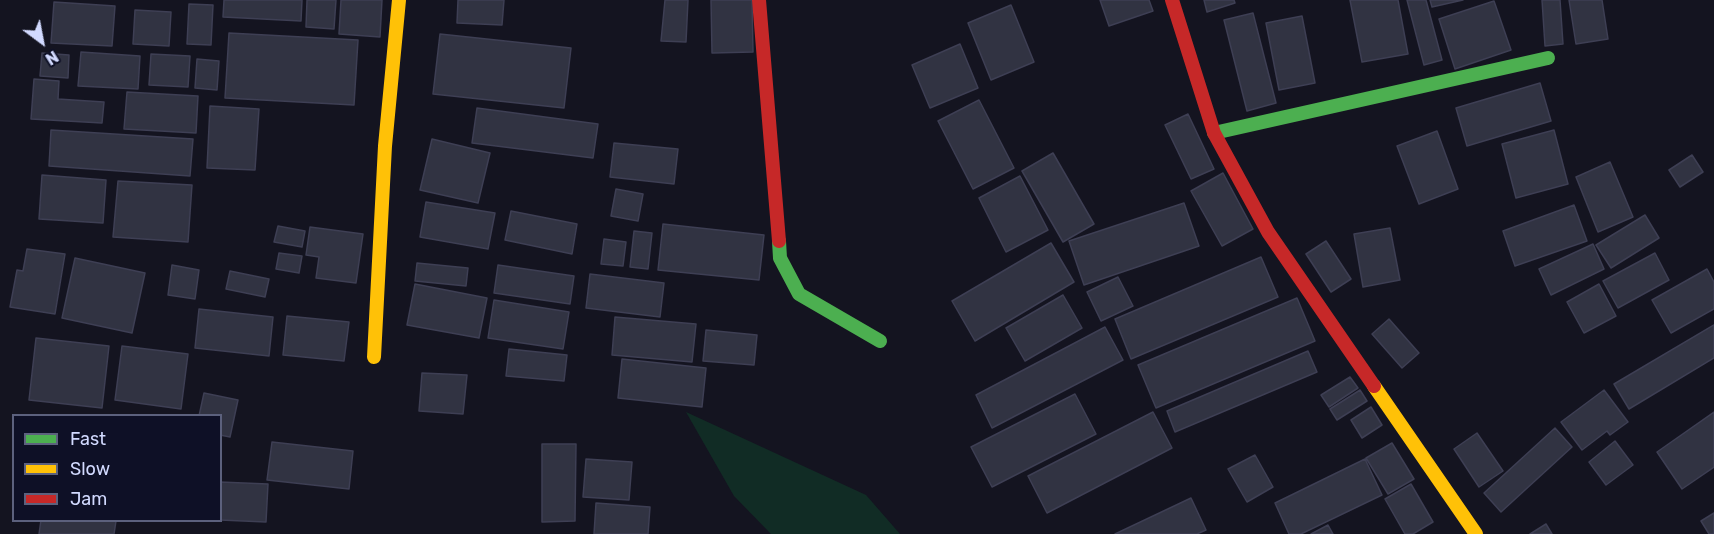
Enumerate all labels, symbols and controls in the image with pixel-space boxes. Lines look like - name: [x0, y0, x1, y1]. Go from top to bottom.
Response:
- north arrow: [12, 12, 72, 72]
- text: N: [42, 47, 62, 69]
- legend: [12, 414, 222, 522]
- text: Fast: [70, 428, 106, 450]
- text: Slow: [70, 458, 110, 480]
- text: Jam: [70, 488, 107, 510]

